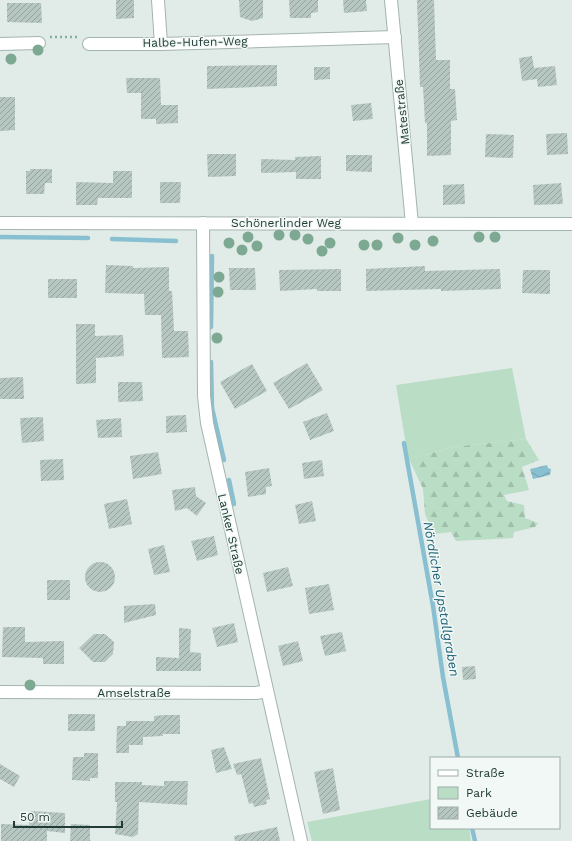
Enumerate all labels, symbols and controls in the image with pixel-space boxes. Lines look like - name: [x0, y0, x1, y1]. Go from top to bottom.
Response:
- street label: Halbe-Hufen-Weg: [142, 34, 248, 50]
- street label: Matestraße: [392, 78, 412, 145]
- street label: Schönerlinder Weg: [231, 216, 342, 230]
- street label: Lanker Straße: [215, 492, 247, 576]
- water label: Nördlicher Upstallgraben: [420, 520, 463, 678]
- street label: Amselstraße: [97, 686, 171, 700]
- legend: [430, 757, 560, 829]
- text: Straße: [466, 766, 505, 780]
- text: Park: [466, 786, 492, 800]
- scale bar: [14, 803, 122, 829]
- text: Gebäude: [466, 806, 518, 820]
- text: 50 m: [20, 810, 50, 824]

